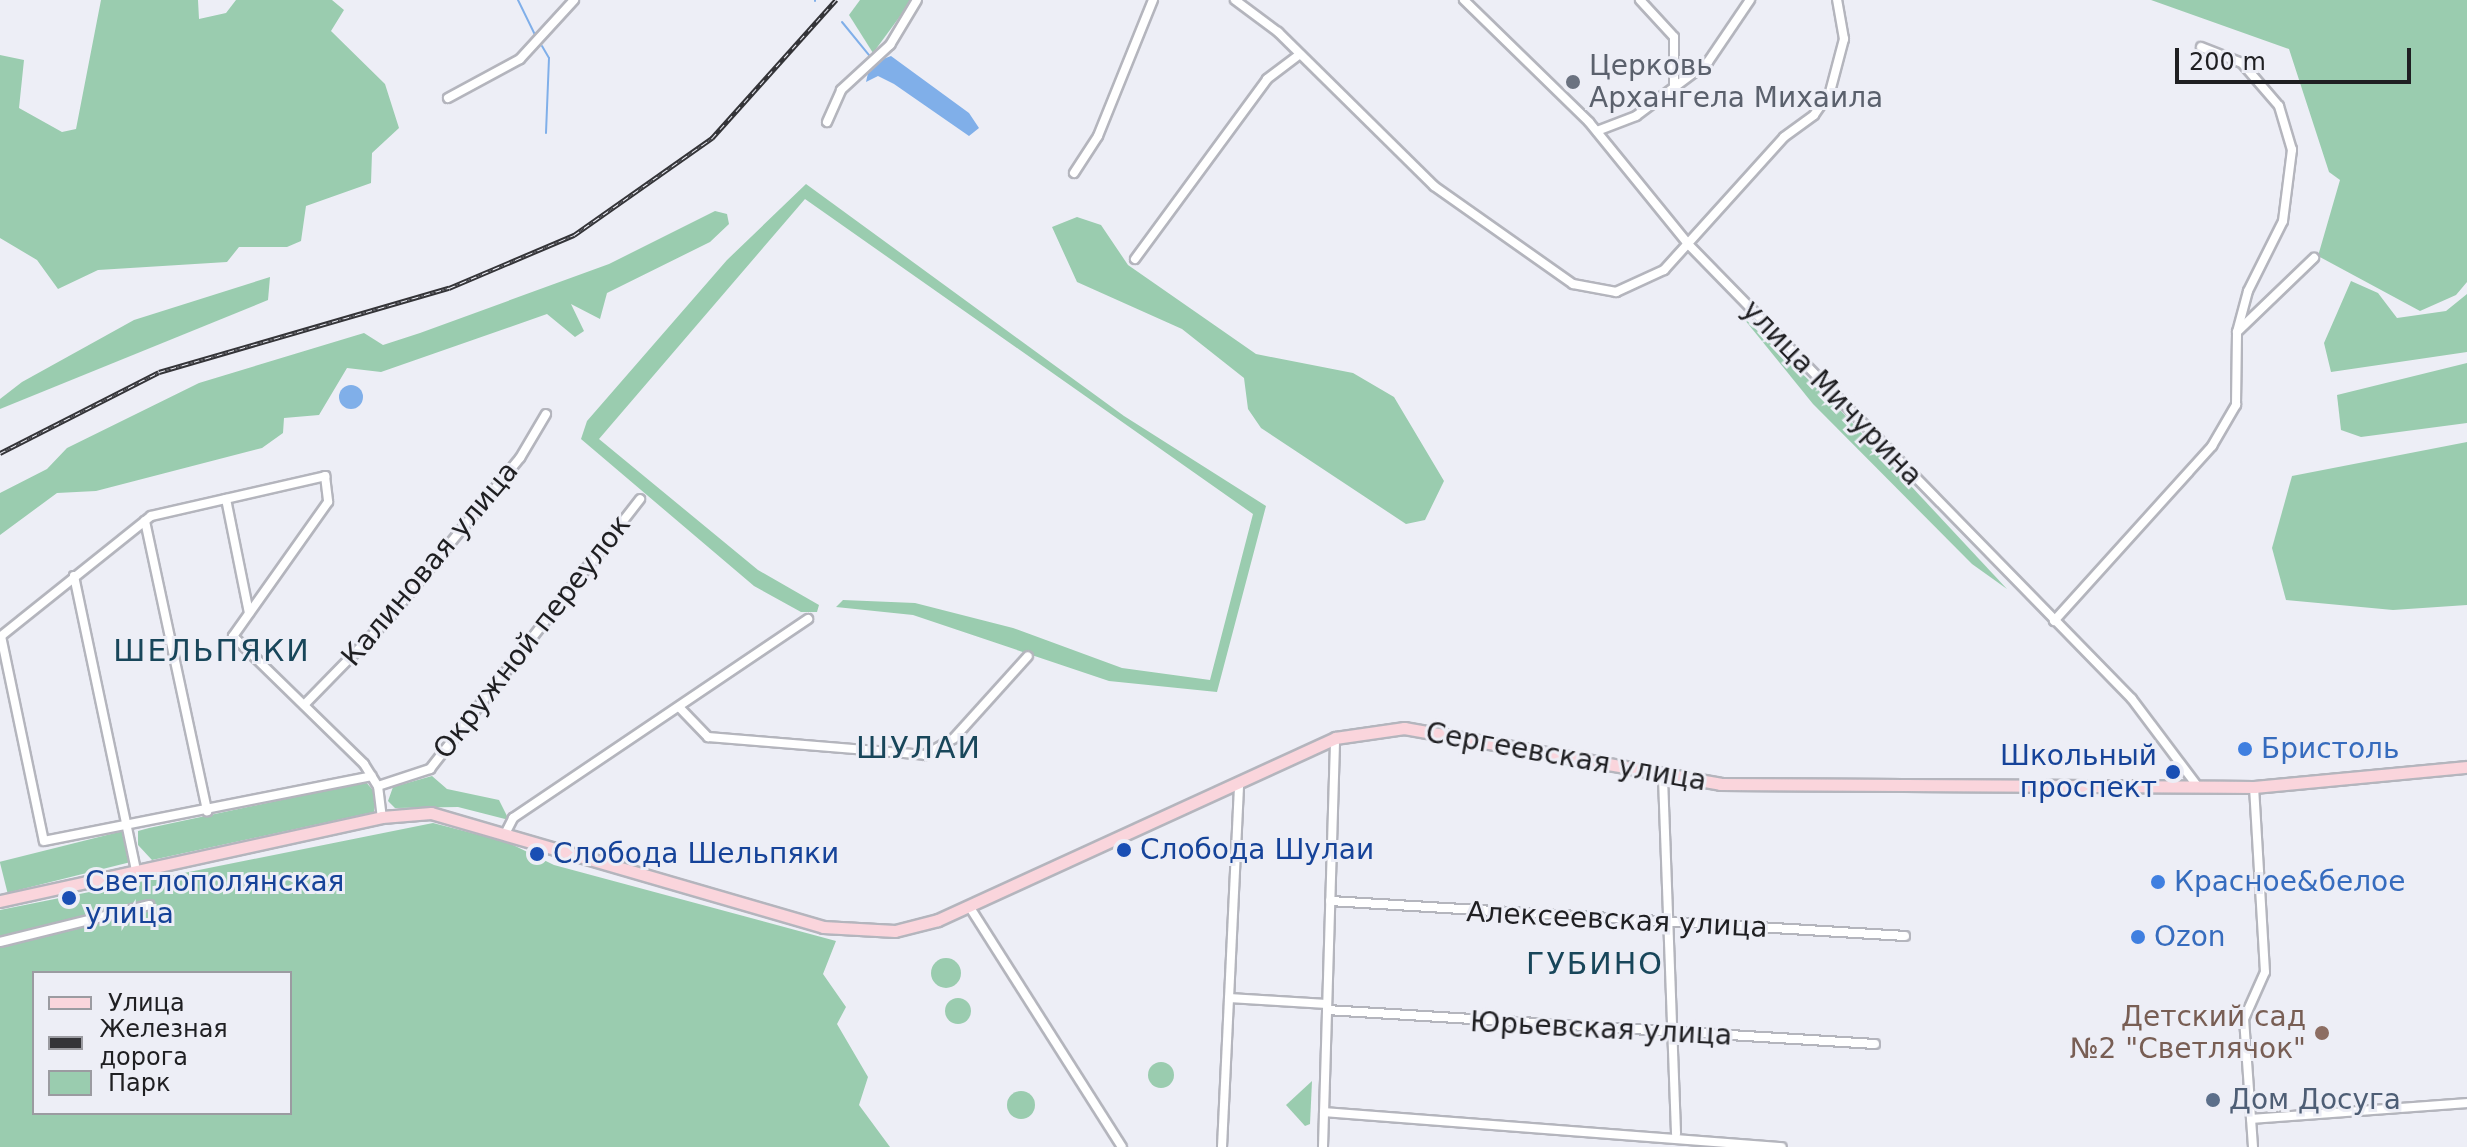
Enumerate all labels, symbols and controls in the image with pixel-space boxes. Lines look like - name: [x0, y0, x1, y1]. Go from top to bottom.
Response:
- scale bar: [2179, 32, 2415, 82]
- text: 200 m: [2189, 48, 2266, 76]
- place label: Церковь Архангела Михаила: [1589, 49, 1883, 115]
- marker: Церковь Архангела Михаила: [1564, 73, 1582, 91]
- street label: улица Мичурина: [1735, 293, 1929, 493]
- street label: Калиновая улица: [335, 455, 525, 673]
- street label: Окружной переулок: [426, 508, 638, 766]
- district label: ШЕЛЬПЯКИ: [113, 633, 311, 669]
- street label: Сергеевская улица: [1423, 716, 1709, 798]
- district label: ШУЛАИ: [856, 730, 982, 766]
- place label: Бристоль: [2261, 732, 2399, 766]
- place label: Школьный проспект: [2000, 739, 2157, 805]
- marker: Бристоль: [2236, 740, 2254, 758]
- marker: Школьный проспект: [2164, 763, 2182, 781]
- place label: Слобода Шулаи: [1140, 833, 1374, 867]
- place label: Слобода Шельпяки: [553, 837, 839, 871]
- marker: Слобода Шулаи: [1115, 841, 1133, 859]
- marker: Слобода Шельпяки: [528, 845, 546, 863]
- place label: Светлополянская улица: [85, 865, 344, 931]
- place label: Красное&белое: [2174, 865, 2405, 899]
- marker: Красное&белое: [2149, 873, 2167, 891]
- marker: Светлополянская улица: [60, 889, 78, 907]
- street label: Алексеевская улица: [1466, 895, 1768, 945]
- place label: Ozon: [2154, 920, 2226, 954]
- marker: Ozon: [2129, 928, 2147, 946]
- district label: ГУБИНО: [1526, 946, 1664, 982]
- legend: [32, 971, 292, 1115]
- text: Улица: [108, 989, 185, 1017]
- place label: Детский сад №2 "Светлячок": [2069, 1000, 2306, 1066]
- street label: Юрьевская улица: [1469, 1005, 1733, 1053]
- text: Железная дорога: [99, 1015, 228, 1071]
- marker: Детский сад №2 "Светлячок": [2313, 1024, 2331, 1042]
- text: Парк: [108, 1069, 170, 1097]
- place label: Дом Досуга: [2229, 1083, 2401, 1117]
- marker: Дом Досуга: [2204, 1091, 2222, 1109]

